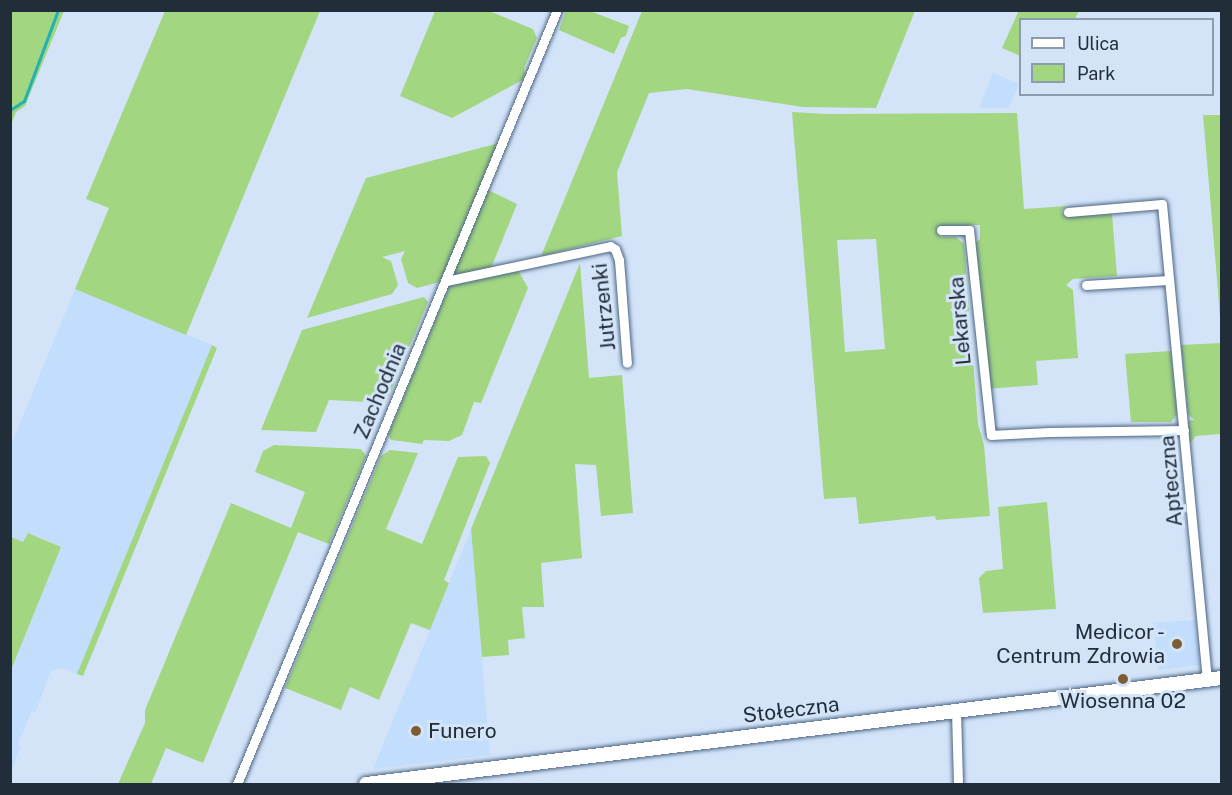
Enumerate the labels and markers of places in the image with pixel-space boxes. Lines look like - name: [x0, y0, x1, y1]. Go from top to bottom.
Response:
- place label: Medicor - Centrum Zdrowia: [996, 619, 1165, 669]
- marker: Medicor - Centrum Zdrowia: [1170, 637, 1184, 651]
- marker: Wiosenna 02: [1116, 672, 1130, 686]
- place label: Wiosenna 02: [1060, 688, 1186, 714]
- place label: Funero: [428, 718, 497, 744]
- marker: Funero: [409, 724, 423, 738]

